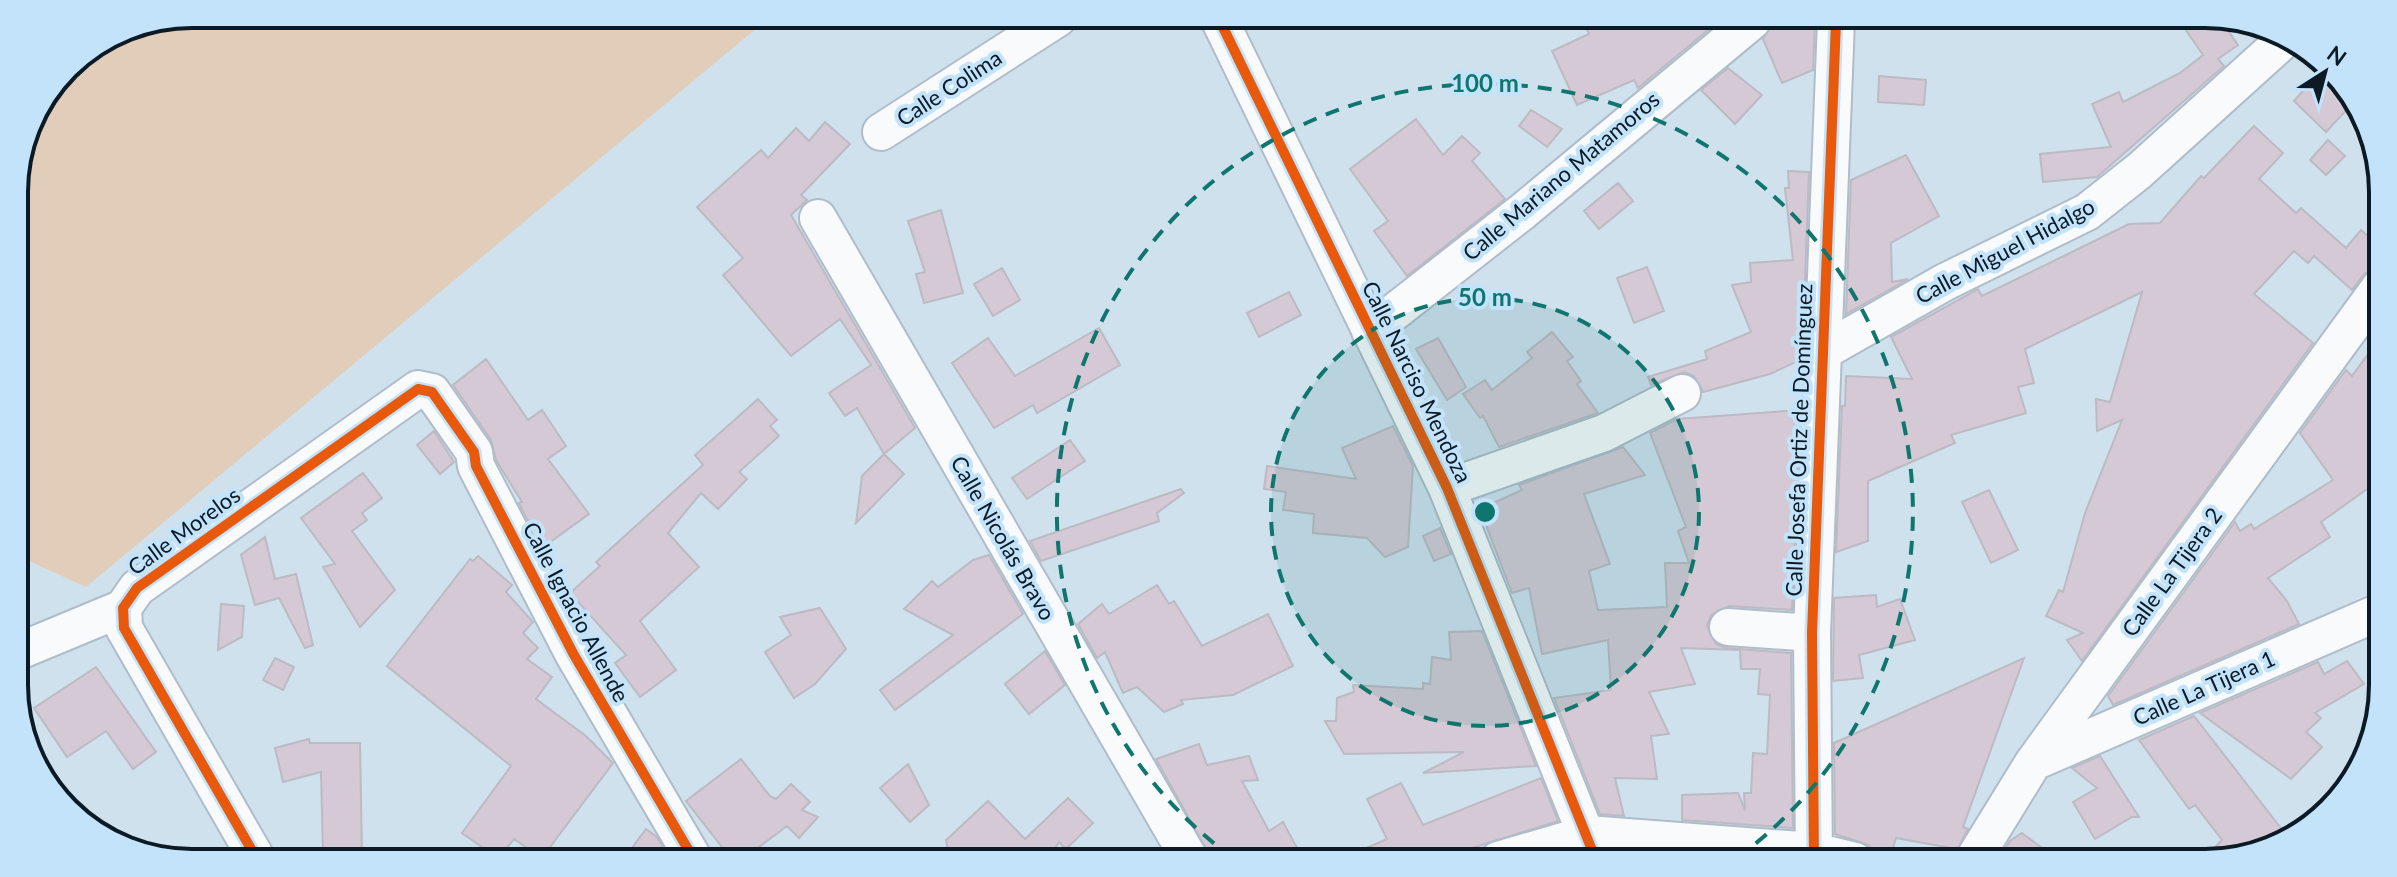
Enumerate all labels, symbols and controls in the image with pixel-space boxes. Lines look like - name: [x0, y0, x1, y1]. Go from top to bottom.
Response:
- north arrow: [2285, 32, 2365, 112]
- text: N: [2322, 40, 2352, 71]
- street label: Calle Colima: [891, 44, 1006, 132]
- text: 100 m: [1451, 68, 1519, 97]
- street label: Calle Mariano Matamoros: [1457, 85, 1665, 266]
- street label: Calle Miguel Hidalgo: [1911, 192, 2099, 309]
- street label: Calle Narciso Mendoza: [1357, 277, 1478, 487]
- text: 50 m: [1458, 282, 1512, 311]
- street label: Calle Josefa Ortiz de Domínguez: [1780, 283, 1817, 597]
- street label: Calle Nicolás Bravo: [945, 451, 1061, 625]
- street label: Calle Morelos: [122, 481, 245, 580]
- centre of rings: [1471, 498, 1499, 526]
- street label: Calle La Tijera 2: [2116, 502, 2227, 641]
- street label: Calle Ignacio Allende: [518, 517, 635, 706]
- street label: Calle La Tijera 1: [2129, 644, 2279, 731]

